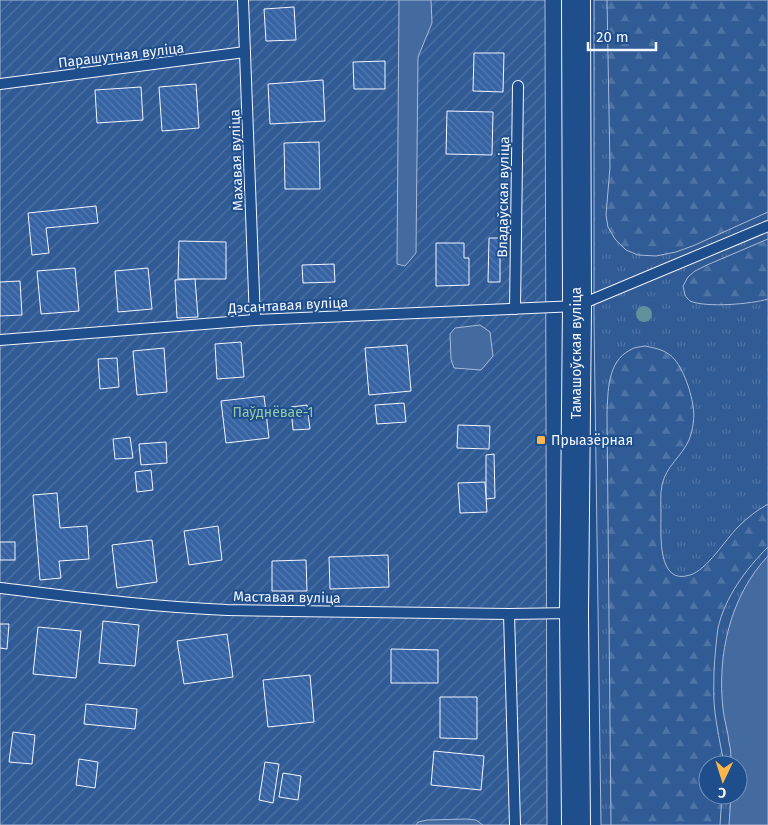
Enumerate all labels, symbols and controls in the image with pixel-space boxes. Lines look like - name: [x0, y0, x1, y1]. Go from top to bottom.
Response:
- scale bar: [588, 20, 656, 52]
- text: 20 m: [596, 28, 629, 46]
- street label: Парашутная вуліца: [57, 39, 185, 72]
- street label: Махавая вуліца: [226, 109, 247, 211]
- street label: Владаўская вуліца: [494, 136, 513, 258]
- street label: Тамашоўская вуліца: [568, 287, 585, 419]
- street label: Дэсантавая вуліца: [227, 294, 348, 317]
- park label: Паўднёвае-1: [232, 404, 314, 421]
- place label: Прыазёрная: [551, 432, 633, 449]
- marker: Прыазёрная: [535, 434, 547, 446]
- street label: Маставая вуліца: [233, 588, 341, 607]
- north arrow: [698, 755, 748, 805]
- text: С: [718, 784, 727, 801]

